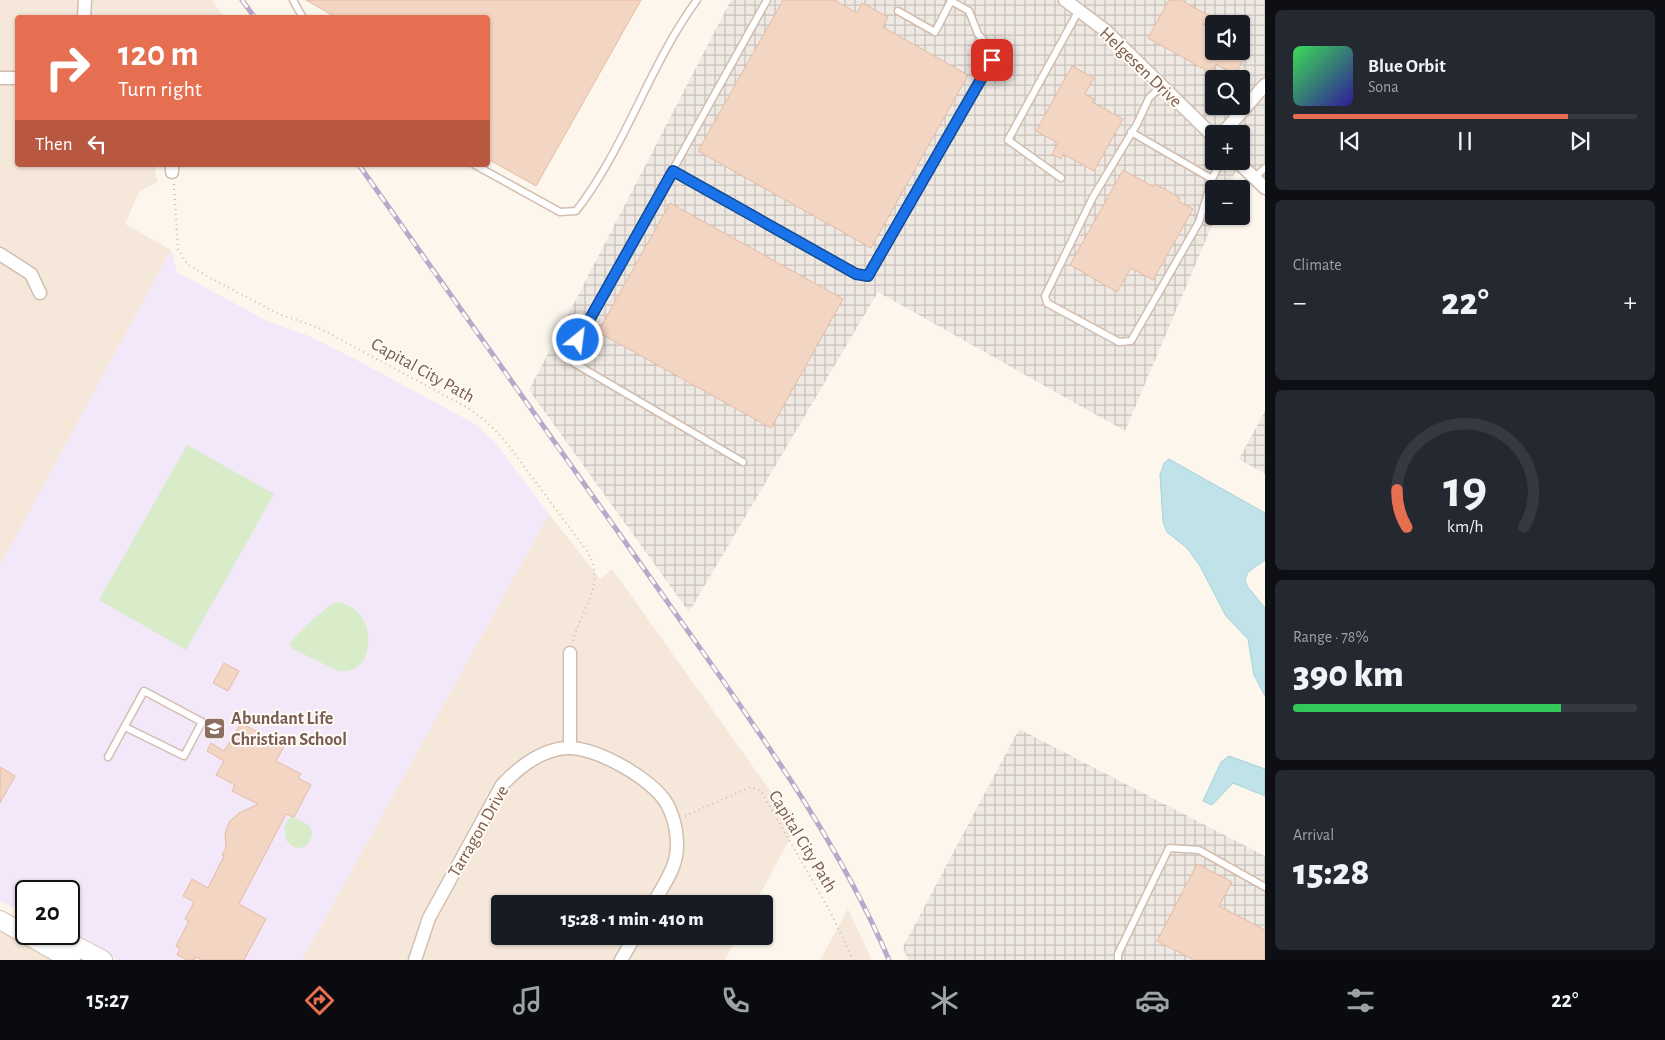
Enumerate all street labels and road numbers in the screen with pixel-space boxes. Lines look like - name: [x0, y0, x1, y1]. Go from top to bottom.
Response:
- street label: Helgesen Drive: [1096, 24, 1185, 111]
- street label: Capital City Path: [368, 335, 477, 407]
- street label: Tarragon Drive: [445, 783, 512, 880]
- street label: Capital City Path: [765, 788, 839, 895]

